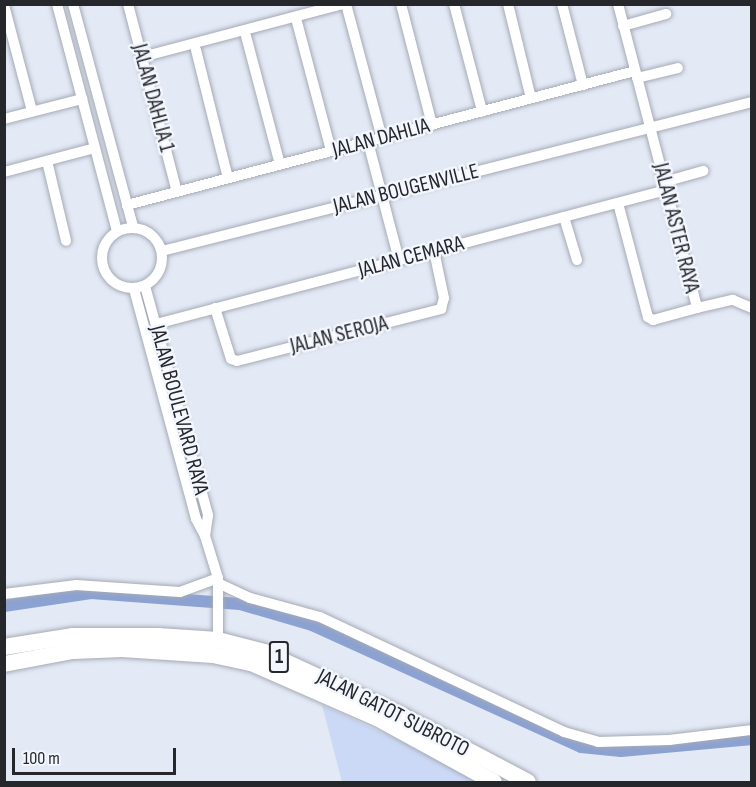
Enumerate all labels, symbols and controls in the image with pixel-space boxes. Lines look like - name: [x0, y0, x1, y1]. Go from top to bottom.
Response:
- street label: JALAN DAHLIA 1: [126, 41, 180, 155]
- street label: JALAN DAHLIA: [330, 112, 432, 164]
- street label: JALAN BOUGENVILLE: [331, 158, 481, 220]
- street label: JALAN ASTER RAYA: [647, 160, 705, 296]
- street label: JALAN CEMARA: [355, 230, 467, 284]
- street label: JALAN SEROJA: [287, 310, 391, 360]
- street label: JALAN BOULEVARD RAYA: [144, 322, 214, 498]
- road number: 1: [268, 639, 290, 675]
- street label: JALAN GATOT SUBROTO: [312, 663, 474, 763]
- scale bar: [15, 736, 178, 774]
- text: 100 m: [23, 748, 60, 769]

